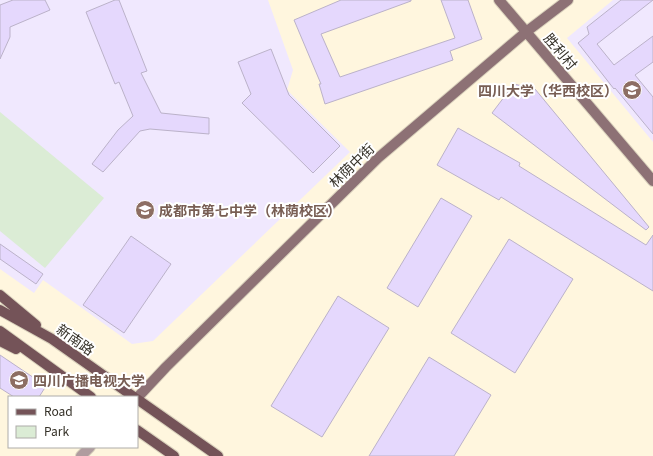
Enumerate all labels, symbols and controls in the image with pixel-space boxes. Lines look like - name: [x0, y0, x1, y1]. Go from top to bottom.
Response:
- street label: 胜利村: [540, 28, 582, 74]
- school or university icon: 四川大学（华西校区）: [621, 79, 643, 101]
- place label: 四川大学（华西校区）: [478, 80, 618, 100]
- street label: 林荫中街: [324, 138, 378, 192]
- school or university icon: 成都市第七中学（林荫校区）: [134, 199, 156, 221]
- place label: 成都市第七中学（林荫校区）: [159, 200, 341, 220]
- street label: 新南路: [53, 319, 99, 359]
- school or university icon: 四川广播电视大学: [8, 369, 30, 391]
- place label: 四川广播电视大学: [33, 370, 145, 390]
- legend: [8, 396, 138, 448]
- text: Road: [44, 402, 73, 419]
- text: Park: [44, 422, 69, 439]

